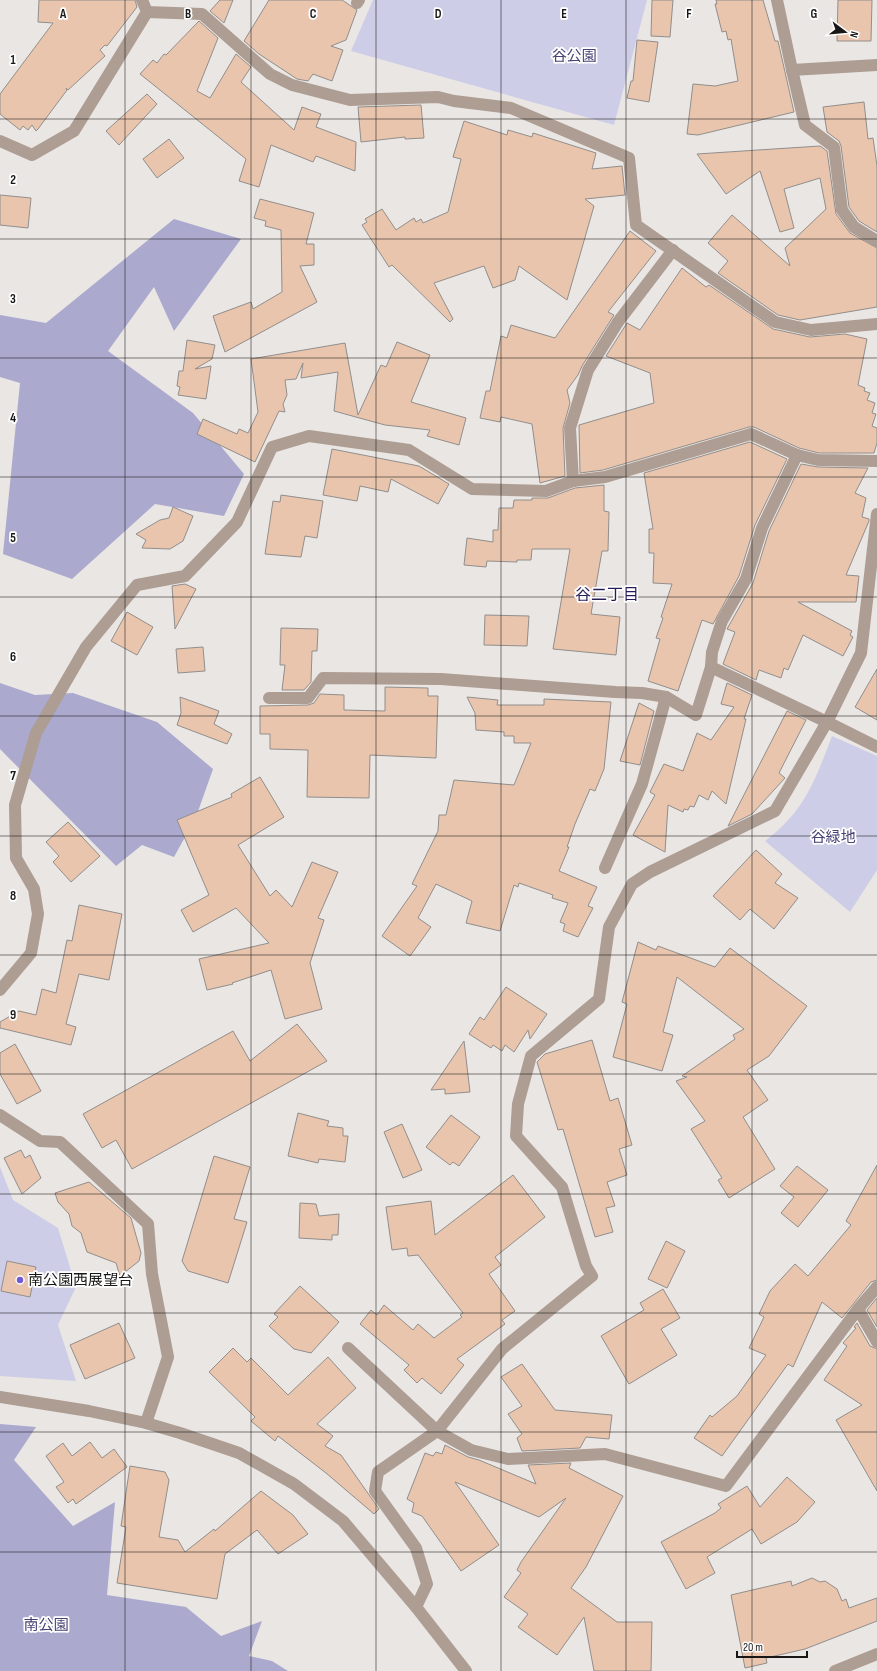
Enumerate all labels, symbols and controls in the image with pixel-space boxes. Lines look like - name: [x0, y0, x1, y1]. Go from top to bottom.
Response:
- text: A: [59, 6, 67, 22]
- text: B: [185, 6, 191, 22]
- text: C: [310, 6, 317, 22]
- text: D: [435, 6, 442, 22]
- text: E: [561, 6, 567, 22]
- text: F: [686, 6, 692, 22]
- text: G: [811, 6, 818, 22]
- north arrow: [825, 12, 865, 52]
- text: N: [847, 30, 861, 39]
- park label: 谷公園: [551, 47, 597, 66]
- text: 1: [10, 52, 16, 68]
- text: 2: [10, 172, 16, 188]
- text: 3: [10, 291, 16, 307]
- text: 4: [10, 410, 16, 426]
- text: 5: [10, 530, 16, 546]
- district label: 谷二丁目: [575, 586, 639, 605]
- text: 6: [10, 649, 16, 665]
- text: 7: [10, 768, 16, 784]
- park label: 谷緑地: [810, 828, 856, 847]
- text: 8: [10, 888, 16, 904]
- text: 9: [10, 1007, 16, 1023]
- place label: 南公園西展望台: [28, 1271, 133, 1290]
- marker: 南公園西展望台: [15, 1275, 25, 1285]
- park label: 南公園: [23, 1616, 69, 1635]
- scale bar: [737, 1633, 807, 1659]
- text: 20 m: [743, 1640, 763, 1655]

